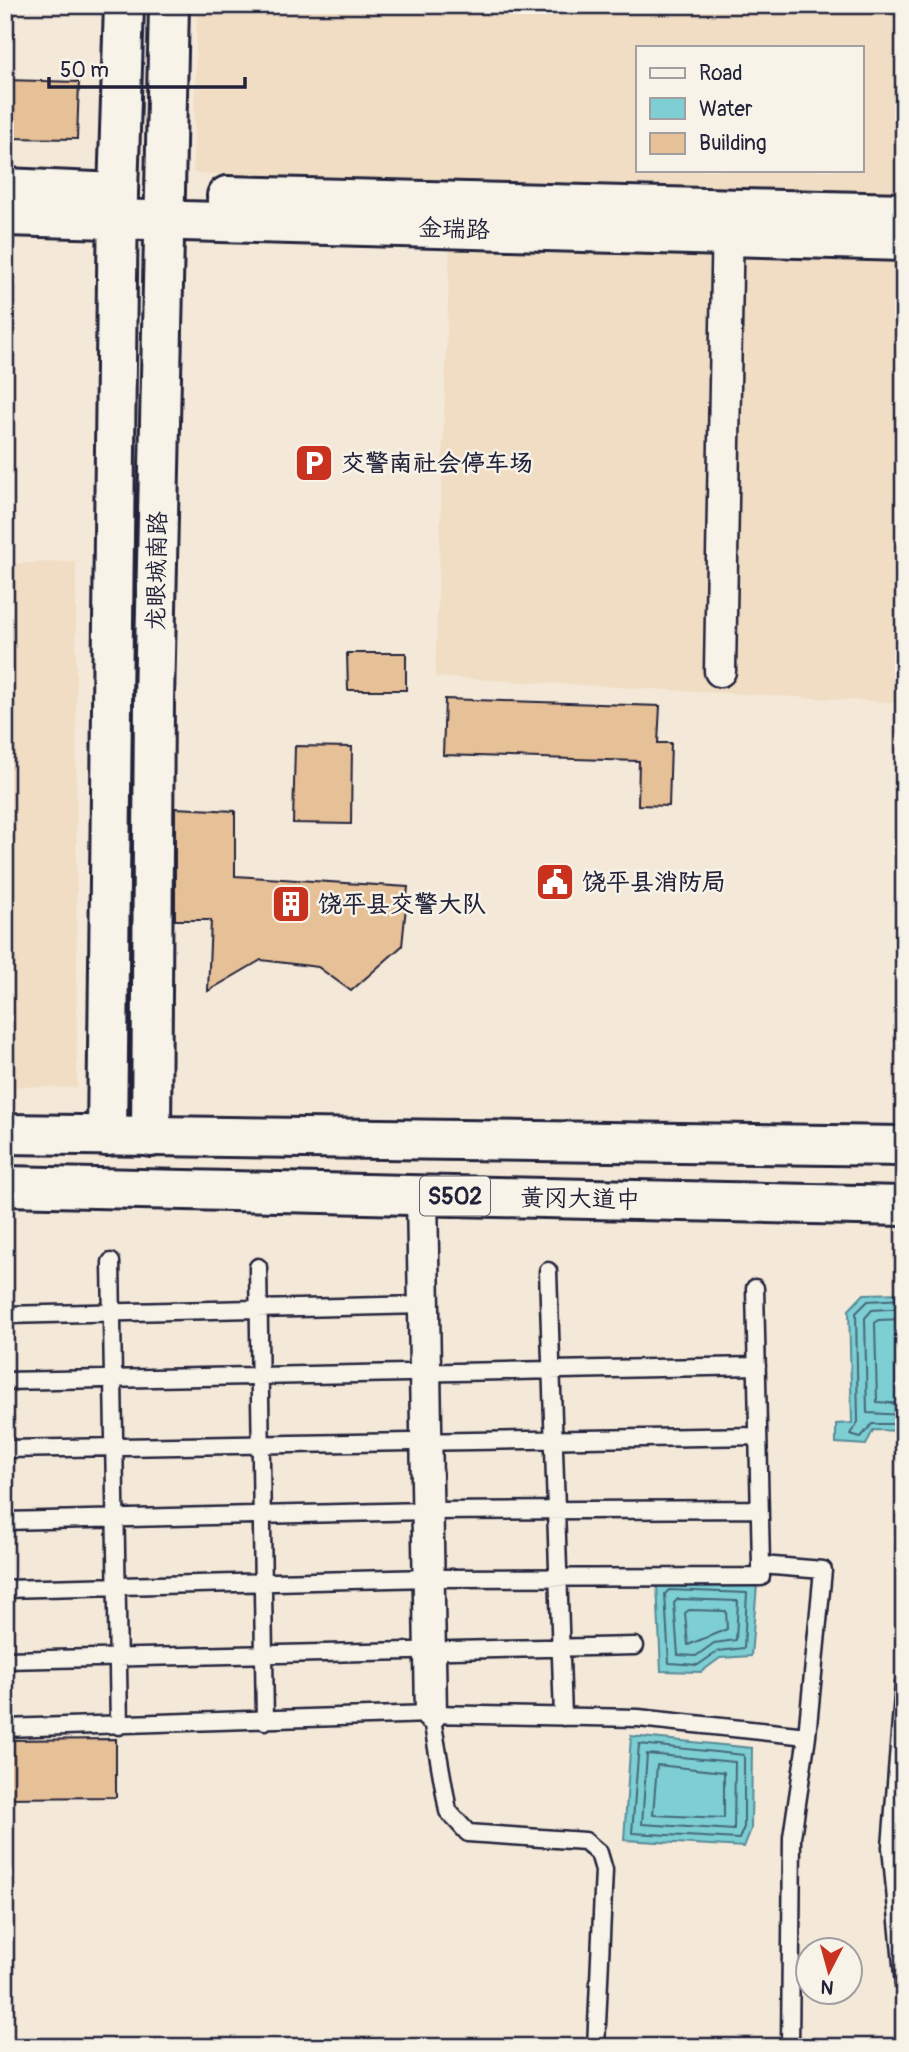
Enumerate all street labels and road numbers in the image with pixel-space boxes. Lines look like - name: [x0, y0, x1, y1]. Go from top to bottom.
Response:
- street label: 金瑞路: [418, 213, 490, 245]
- street label: 龙眼城南路: [141, 511, 173, 631]
- road number: S502: [420, 1176, 490, 1216]
- street label: 黄冈大道中: [520, 1183, 640, 1215]

